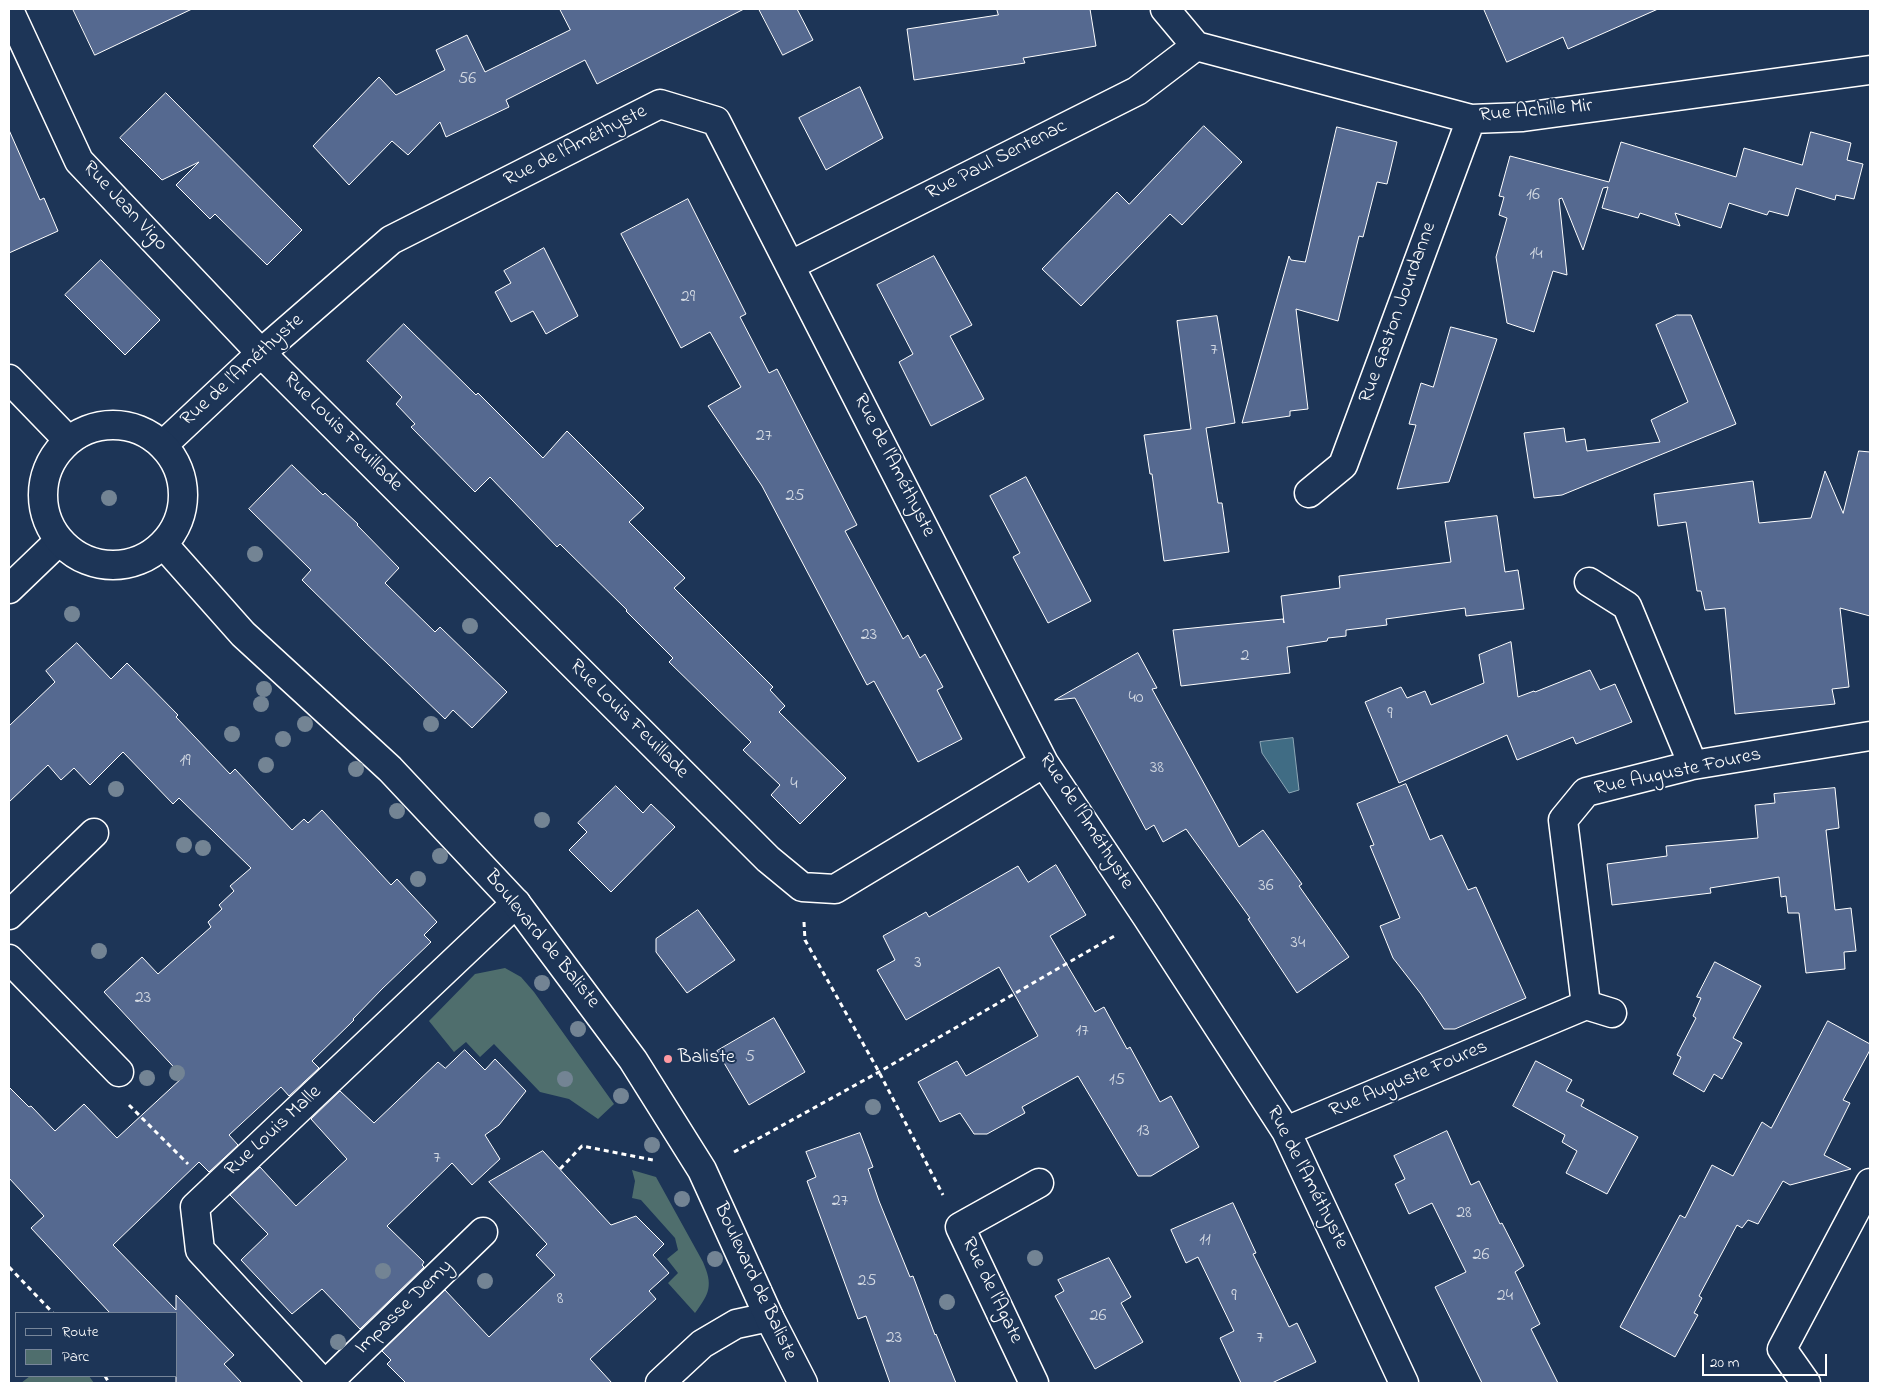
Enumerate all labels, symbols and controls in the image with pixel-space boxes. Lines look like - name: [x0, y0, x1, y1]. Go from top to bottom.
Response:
- house number: 56: [458, 69, 476, 91]
- street label: Rue Achille Mir: [1479, 95, 1593, 129]
- street label: Rue de l'Améthyste: [501, 101, 651, 193]
- street label: Rue Paul Sentenac: [923, 115, 1071, 207]
- street label: Rue Jean Vigo: [76, 157, 172, 257]
- house number: 16: [1526, 185, 1540, 207]
- street label: Rue Gaston Jourdanne: [1355, 219, 1443, 407]
- house number: 14: [1529, 244, 1543, 266]
- house number: 29: [681, 287, 695, 309]
- street label: Rue de l'Améthyste: [177, 310, 309, 432]
- house number: 7: [1210, 340, 1218, 362]
- street label: Rue Louis Feuillade: [277, 368, 407, 498]
- street label: Rue de l'Améthyste: [847, 391, 939, 541]
- house number: 27: [756, 426, 772, 448]
- house number: 25: [785, 486, 805, 508]
- house number: 23: [861, 625, 877, 647]
- house number: 2: [1241, 646, 1249, 668]
- street label: Rue Louis Feuillade: [563, 655, 693, 785]
- house number: 40: [1128, 688, 1144, 710]
- house number: 9: [1387, 704, 1393, 726]
- street label: Rue Auguste Foures: [1593, 744, 1763, 802]
- street label: Rue de l'Améthyste: [1032, 750, 1138, 894]
- house number: 19: [179, 751, 191, 773]
- house number: 38: [1150, 758, 1164, 780]
- house number: 4: [790, 774, 798, 796]
- street label: Boulevard de Baliste: [478, 866, 604, 1014]
- house number: 36: [1258, 876, 1274, 898]
- house number: 34: [1291, 933, 1305, 955]
- house number: 3: [914, 953, 922, 975]
- house number: 23: [135, 988, 151, 1010]
- house number: 17: [1075, 1021, 1089, 1043]
- street label: Rue Auguste Foures: [1326, 1036, 1492, 1124]
- place label: Baliste: [678, 1047, 735, 1071]
- house number: 5: [745, 1047, 755, 1069]
- marker: Baliste: [662, 1053, 674, 1065]
- house number: 15: [1109, 1070, 1125, 1092]
- street label: Rue Louis Malle: [221, 1081, 327, 1183]
- street label: Rue de l'Améthyste: [1260, 1103, 1352, 1253]
- house number: 13: [1136, 1121, 1150, 1143]
- house number: 7: [433, 1148, 441, 1170]
- house number: 27: [832, 1191, 848, 1213]
- street label: Boulevard de Baliste: [707, 1200, 801, 1364]
- house number: 28: [1456, 1203, 1472, 1225]
- house number: 11: [1199, 1230, 1211, 1252]
- street label: Rue de l'Agate: [955, 1234, 1027, 1348]
- house number: 26: [1473, 1245, 1489, 1267]
- street label: Impasse Demy: [351, 1255, 459, 1361]
- house number: 25: [857, 1271, 877, 1293]
- house number: 9: [1231, 1286, 1237, 1308]
- house number: 24: [1497, 1286, 1513, 1308]
- house number: 8: [557, 1289, 563, 1311]
- house number: 26: [1090, 1306, 1106, 1328]
- legend: [15, 1312, 178, 1377]
- text: Route: [62, 1321, 98, 1343]
- house number: 23: [886, 1328, 902, 1350]
- house number: 7: [1256, 1328, 1264, 1350]
- scale bar: [1704, 1344, 1829, 1376]
- text: Parc: [62, 1346, 89, 1368]
- text: 20 m: [1710, 1352, 1739, 1374]

